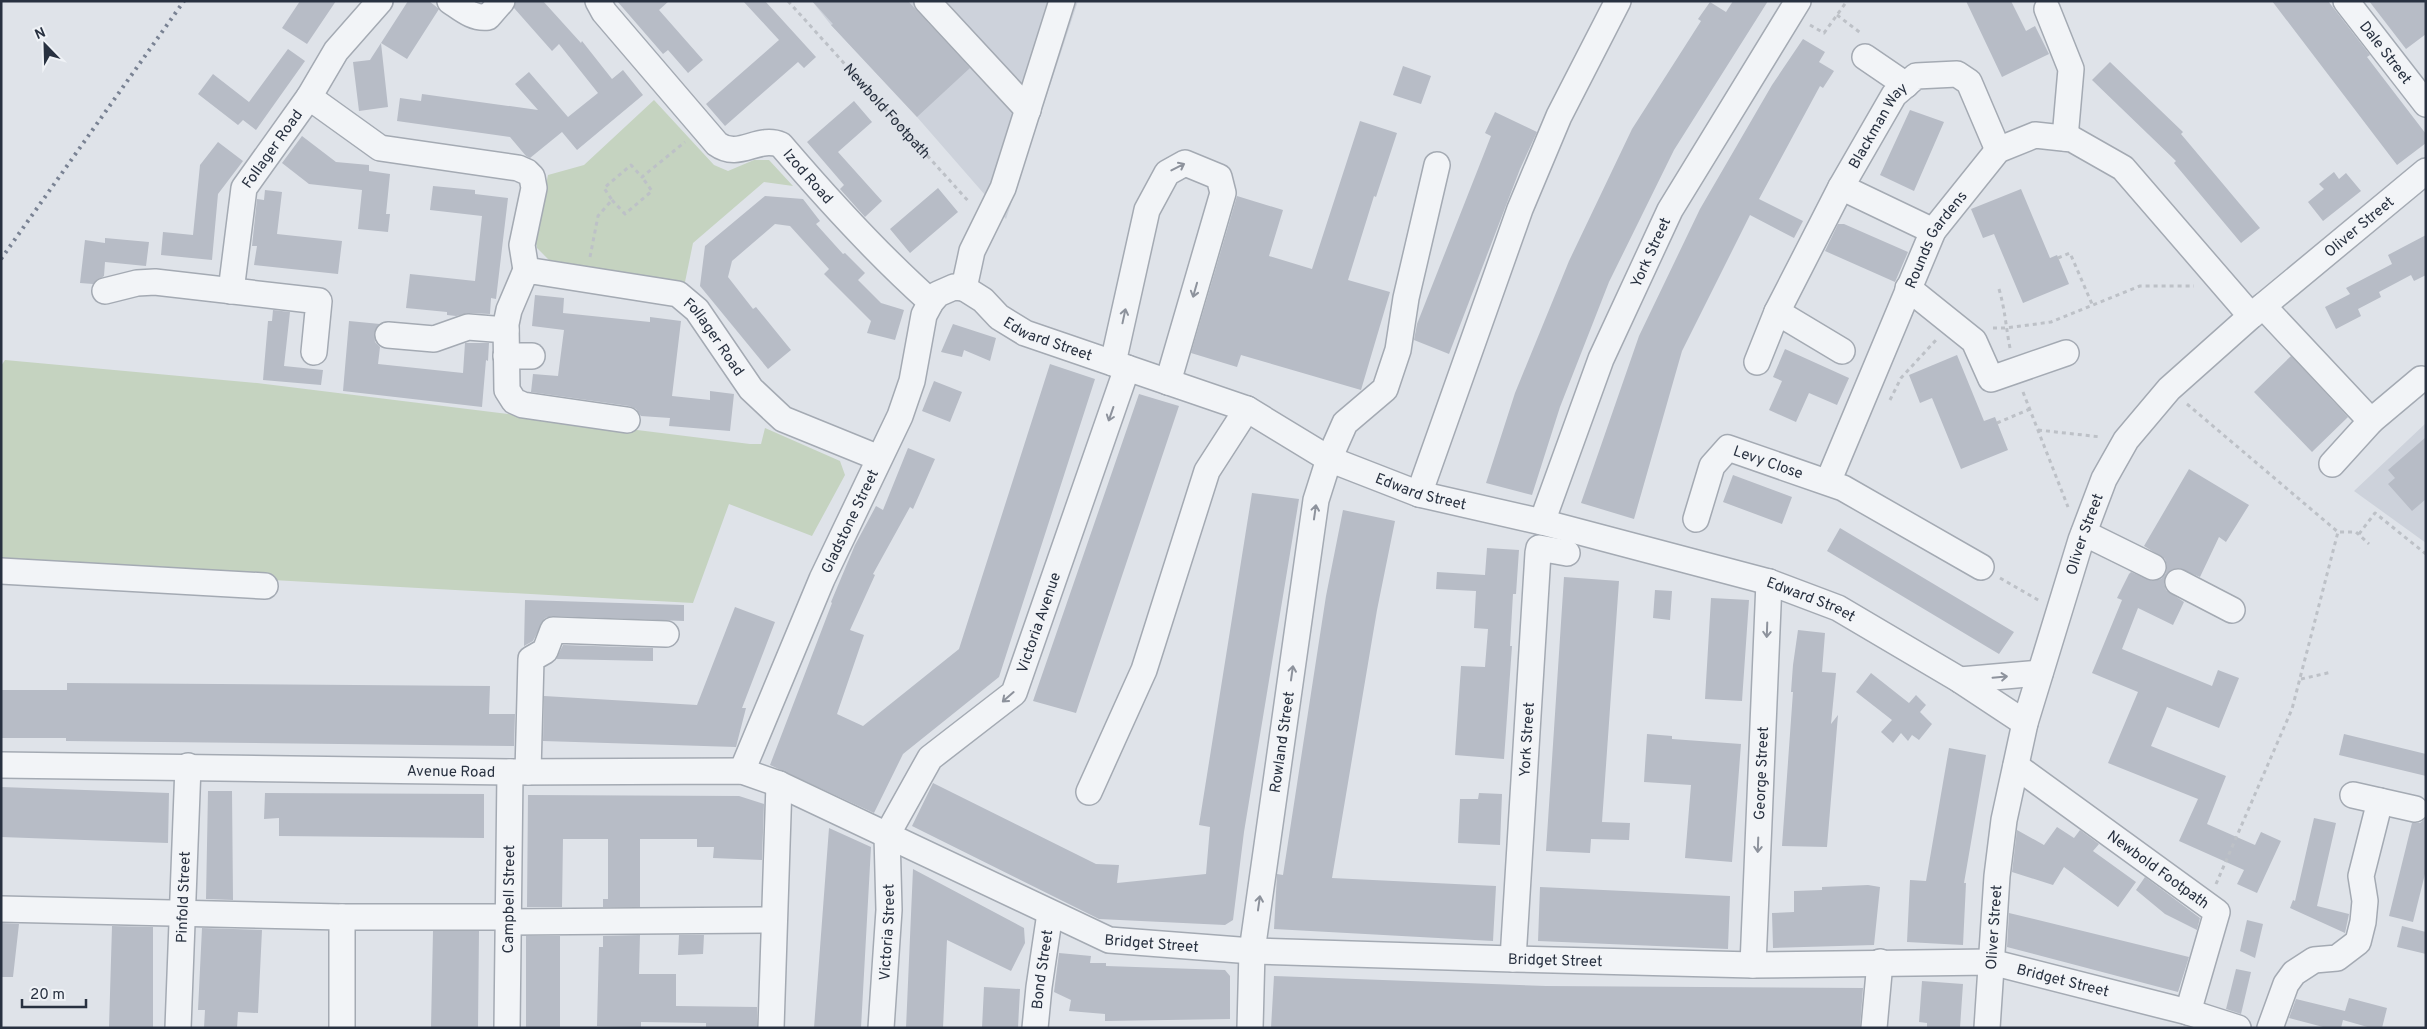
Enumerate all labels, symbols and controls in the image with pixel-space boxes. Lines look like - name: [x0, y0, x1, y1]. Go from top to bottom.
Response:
- street label: Dale Street: [2354, 18, 2415, 89]
- north arrow: [20, 20, 70, 70]
- text: N: [33, 25, 48, 44]
- street label: Newbold Footpath: [838, 60, 934, 163]
- street label: Blackman Way: [1845, 79, 1912, 173]
- street label: Follager Road: [239, 107, 308, 193]
- street label: Izod Road: [778, 146, 836, 209]
- one-way arrow: [1170, 162, 1185, 172]
- street label: Rounds Gardens: [1902, 188, 1972, 292]
- street label: Oliver Street: [2321, 193, 2399, 262]
- street label: York Street: [1627, 215, 1676, 291]
- one-way arrow: [1189, 282, 1199, 298]
- street label: Follager Road: [679, 294, 747, 380]
- one-way arrow: [1120, 308, 1129, 324]
- street label: Edward Street: [999, 314, 1094, 366]
- one-way arrow: [1106, 406, 1115, 421]
- street label: Levy Close: [1730, 442, 1805, 484]
- street label: Gladstone Street: [818, 467, 884, 577]
- street label: Edward Street: [1372, 470, 1468, 515]
- street label: Oliver Street: [2063, 491, 2109, 578]
- one-way arrow: [1310, 504, 1320, 520]
- street label: Victoria Avenue: [1014, 570, 1066, 676]
- street label: Edward Street: [1763, 574, 1858, 627]
- one-way arrow: [1763, 622, 1772, 638]
- one-way arrow: [1287, 665, 1297, 681]
- one-way arrow: [1992, 672, 2008, 681]
- street label: Rowland Street: [1267, 690, 1300, 794]
- one-way arrow: [1001, 692, 1014, 703]
- street label: York Street: [1516, 701, 1540, 778]
- street label: George Street: [1751, 726, 1774, 820]
- street label: Avenue Road: [407, 763, 495, 783]
- street label: Newbold Footpath: [2103, 827, 2212, 914]
- one-way arrow: [1754, 837, 1763, 853]
- street label: Campbell Street: [500, 845, 520, 953]
- street label: Pinfold Street: [173, 851, 196, 943]
- street label: Victoria Street: [876, 883, 900, 981]
- street label: Oliver Street: [1983, 884, 2007, 970]
- one-way arrow: [1255, 895, 1265, 911]
- street label: Bond Street: [1029, 929, 1058, 1010]
- street label: Bridget Street: [1104, 932, 1199, 958]
- street label: Bridget Street: [1507, 951, 1603, 972]
- street label: Bridget Street: [2014, 961, 2111, 1003]
- scale bar: [22, 976, 86, 1008]
- text: 20 m: [30, 986, 65, 1005]

